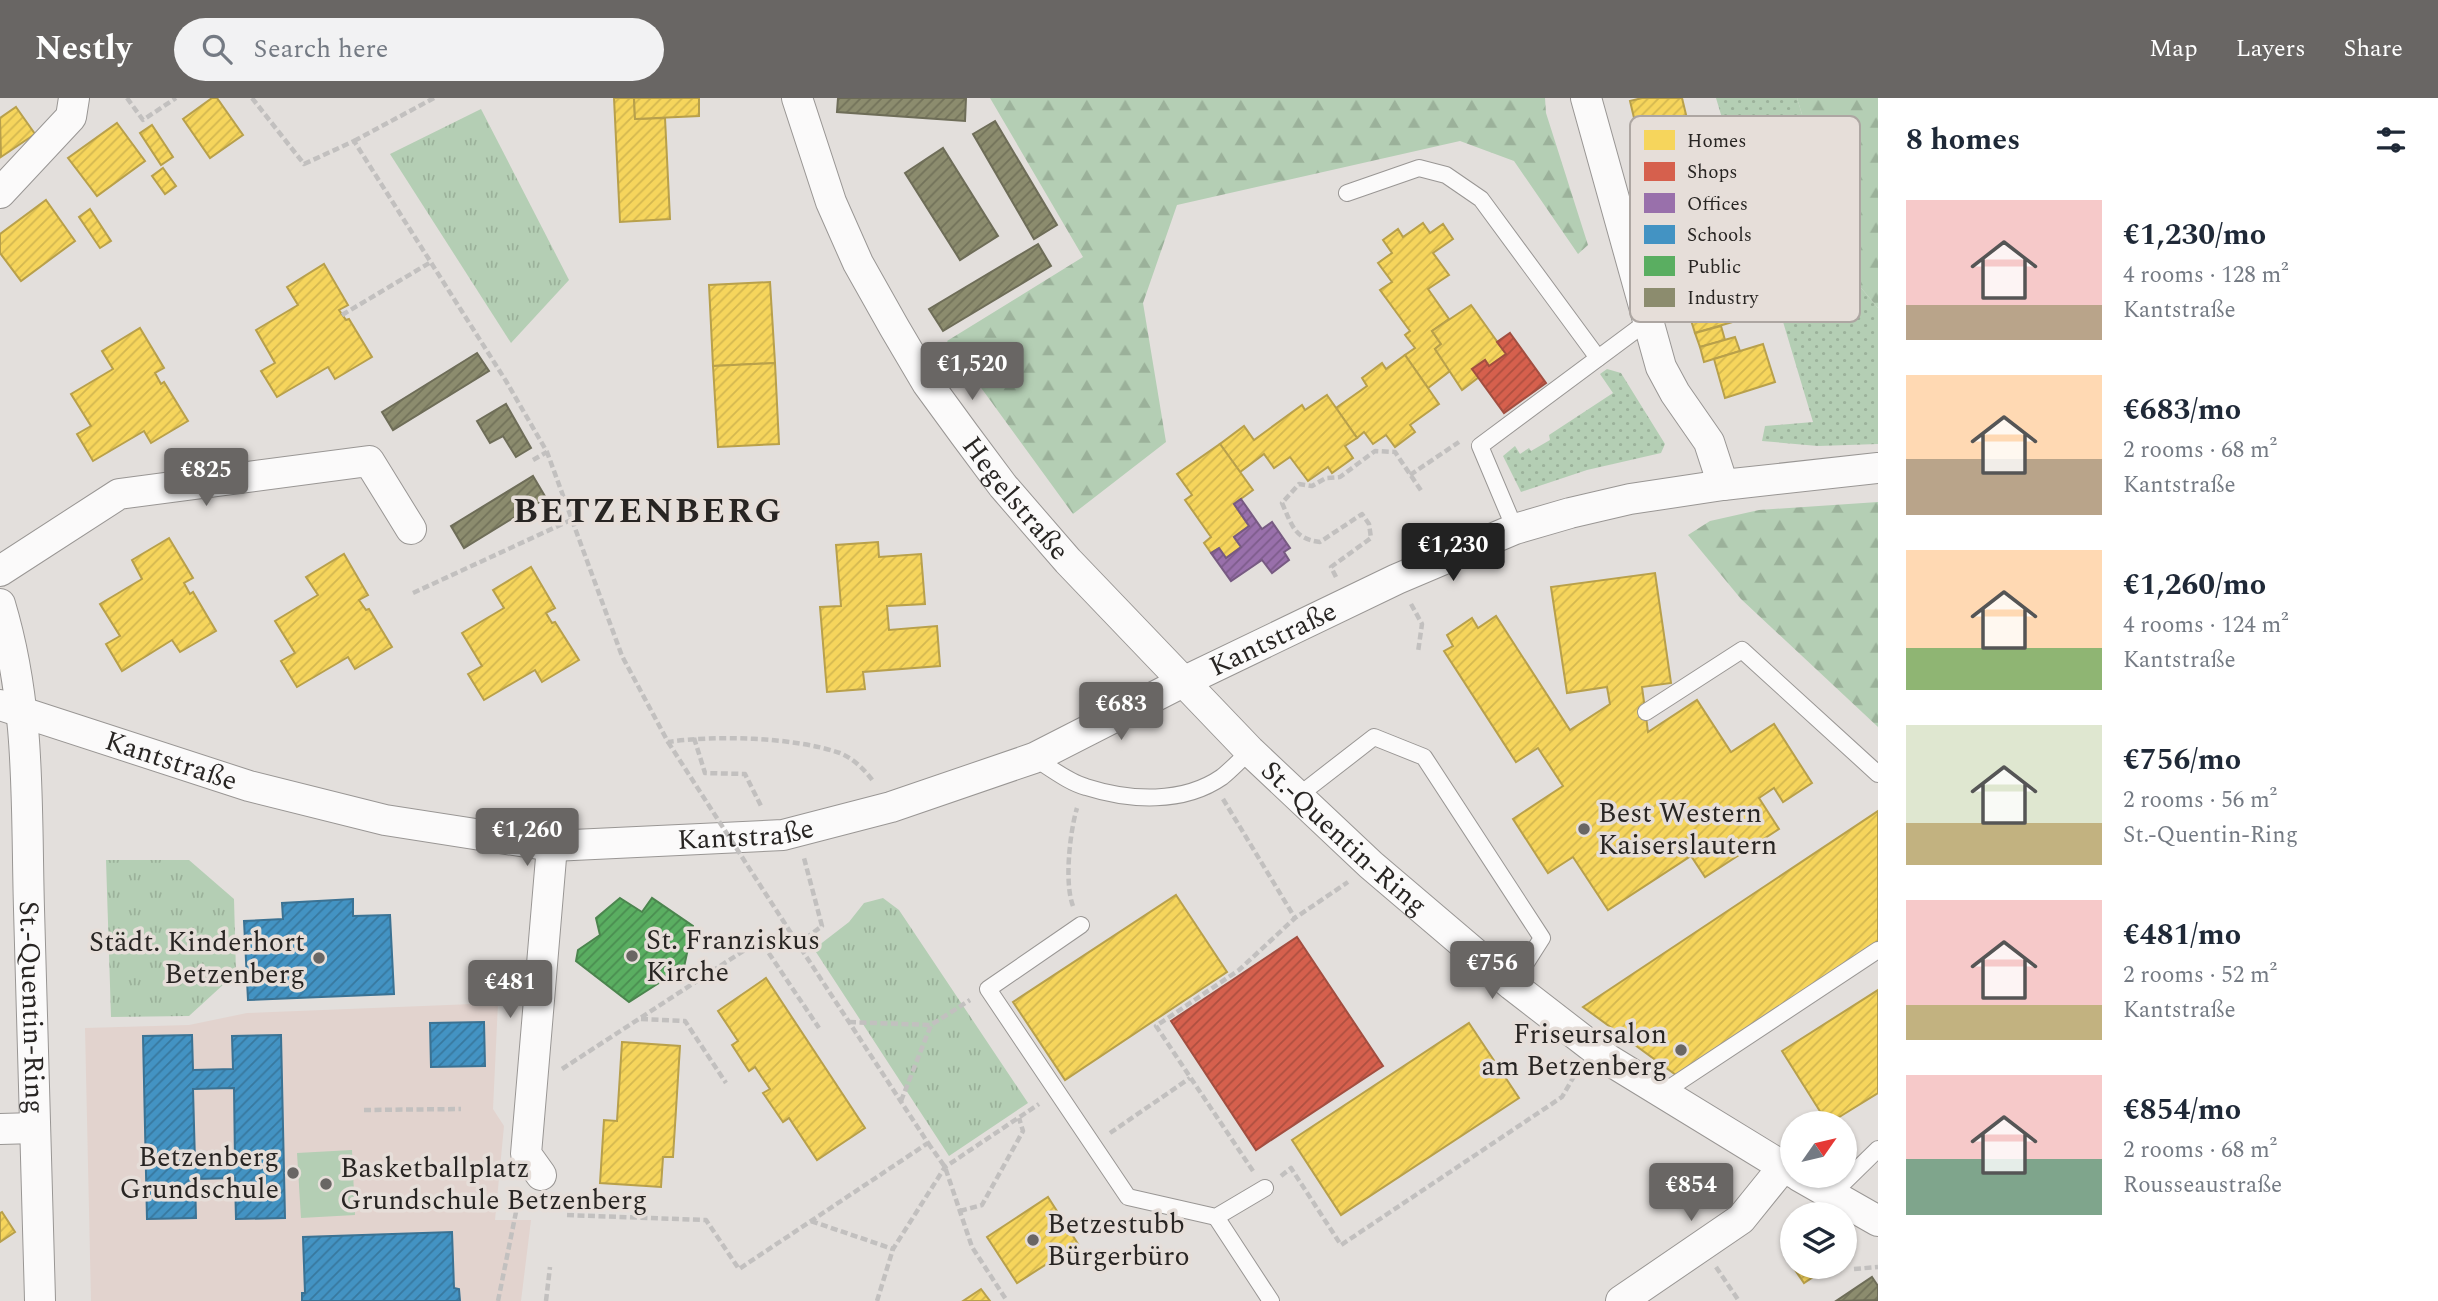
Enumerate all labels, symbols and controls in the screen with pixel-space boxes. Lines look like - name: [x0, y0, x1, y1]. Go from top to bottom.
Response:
- search box: [174, 18, 664, 81]
- text: Nestly: [35, 24, 132, 74]
- text: Search here: [254, 29, 388, 69]
- icon: search: [198, 30, 236, 68]
- text: Map: [2149, 31, 2198, 67]
- text: Layers: [2236, 31, 2306, 67]
- text: Share: [2344, 31, 2403, 67]
- legend: [1630, 116, 1860, 322]
- text: 8 homes: [1906, 117, 2020, 163]
- icon: filters: [2372, 121, 2410, 159]
- text: Homes: [1687, 127, 1746, 156]
- text: Shops: [1687, 158, 1737, 187]
- text: Offices: [1687, 190, 1748, 219]
- text: €1,230/mo: [2123, 212, 2266, 258]
- text: Schools: [1687, 221, 1752, 250]
- icon: home: [1962, 228, 2046, 312]
- text: Public: [1687, 253, 1741, 282]
- text: 4 rooms · 128 m²: [2123, 258, 2289, 293]
- text: Industry: [1687, 284, 1759, 313]
- text: Kantstraße: [2123, 293, 2236, 328]
- pin: €1,520: [915, 342, 1029, 402]
- text: €1,520: [937, 347, 1007, 382]
- text: €683/mo: [2123, 387, 2241, 433]
- icon: home: [1962, 403, 2046, 487]
- street label: Hegelstraße: [951, 427, 1080, 570]
- text: 2 rooms · 68 m²: [2123, 433, 2277, 468]
- pin: €825: [165, 448, 247, 508]
- text: €825: [180, 453, 232, 488]
- text: Kantstraße: [2123, 468, 2236, 503]
- district label: BETZENBERG: [513, 485, 783, 538]
- pin: €1,230: [1396, 524, 1510, 583]
- text: €1,230: [1418, 528, 1488, 563]
- text: €1,260/mo: [2123, 562, 2266, 608]
- icon: home: [1962, 578, 2046, 662]
- street label: Kantstraße: [1202, 590, 1344, 688]
- text: 4 rooms · 124 m²: [2123, 608, 2289, 643]
- text: Kantstraße: [2123, 643, 2236, 678]
- pin: €683: [1080, 682, 1162, 742]
- text: €683: [1095, 687, 1147, 722]
- street label: Kantstraße: [99, 719, 243, 802]
- text: €756/mo: [2123, 737, 2241, 783]
- street label: St.-Quentin-Ring: [1251, 750, 1437, 926]
- icon: home: [1962, 753, 2046, 837]
- text: 2 rooms · 56 m²: [2123, 783, 2277, 818]
- place label: Best Western Kaiserslautern: [1598, 792, 1777, 867]
- street label: Kantstraße: [676, 806, 819, 862]
- pin: €1,260: [470, 808, 584, 868]
- text: €1,260: [492, 813, 562, 848]
- text: St.-Quentin-Ring: [2123, 818, 2298, 853]
- marker: Best Western Kaiserslautern: [1576, 821, 1592, 837]
- street label: St.-Quentin-Ring: [7, 900, 57, 1115]
- text: €481/mo: [2123, 912, 2241, 958]
- place label: St. Franziskus Kirche: [646, 919, 820, 994]
- place label: Städt. Kinderhort Betzenberg: [89, 921, 305, 996]
- icon: home: [1962, 928, 2046, 1012]
- pin: €756: [1451, 942, 1533, 1001]
- text: €756: [1466, 946, 1518, 981]
- marker: St. Franziskus Kirche: [624, 948, 640, 964]
- marker: Städt. Kinderhort Betzenberg: [311, 950, 327, 966]
- text: 2 rooms · 52 m²: [2123, 958, 2277, 993]
- pin: €481: [469, 960, 551, 1020]
- text: €481: [484, 965, 536, 1000]
- text: Kantstraße: [2123, 993, 2236, 1028]
- place label: Friseursalon am Betzenberg: [1481, 1013, 1667, 1088]
- marker: Friseursalon am Betzenberg: [1673, 1042, 1689, 1058]
- text: €854/mo: [2123, 1087, 2241, 1133]
- icon: home: [1962, 1103, 2046, 1187]
- north arrow: [1780, 1111, 1857, 1188]
- map controls: [1780, 1111, 1857, 1279]
- text: 2 rooms · 68 m²: [2123, 1133, 2277, 1168]
- place label: Betzenberg Grundschule: [119, 1136, 279, 1211]
- place label: Basketballplatz Grundschule Betzenberg: [340, 1147, 647, 1222]
- pin: €854: [1650, 1164, 1732, 1223]
- marker: Betzenberg Grundschule: [285, 1165, 301, 1181]
- text: €854: [1665, 1168, 1717, 1203]
- text: Rousseaustraße: [2123, 1168, 2282, 1203]
- marker: Basketballplatz Grundschule Betzenberg: [318, 1176, 334, 1192]
- button: layers: [1780, 1202, 1857, 1279]
- place label: Betzestubb Bürgerbüro: [1047, 1203, 1190, 1278]
- marker: Betzestubb Bürgerbüro: [1025, 1232, 1041, 1248]

